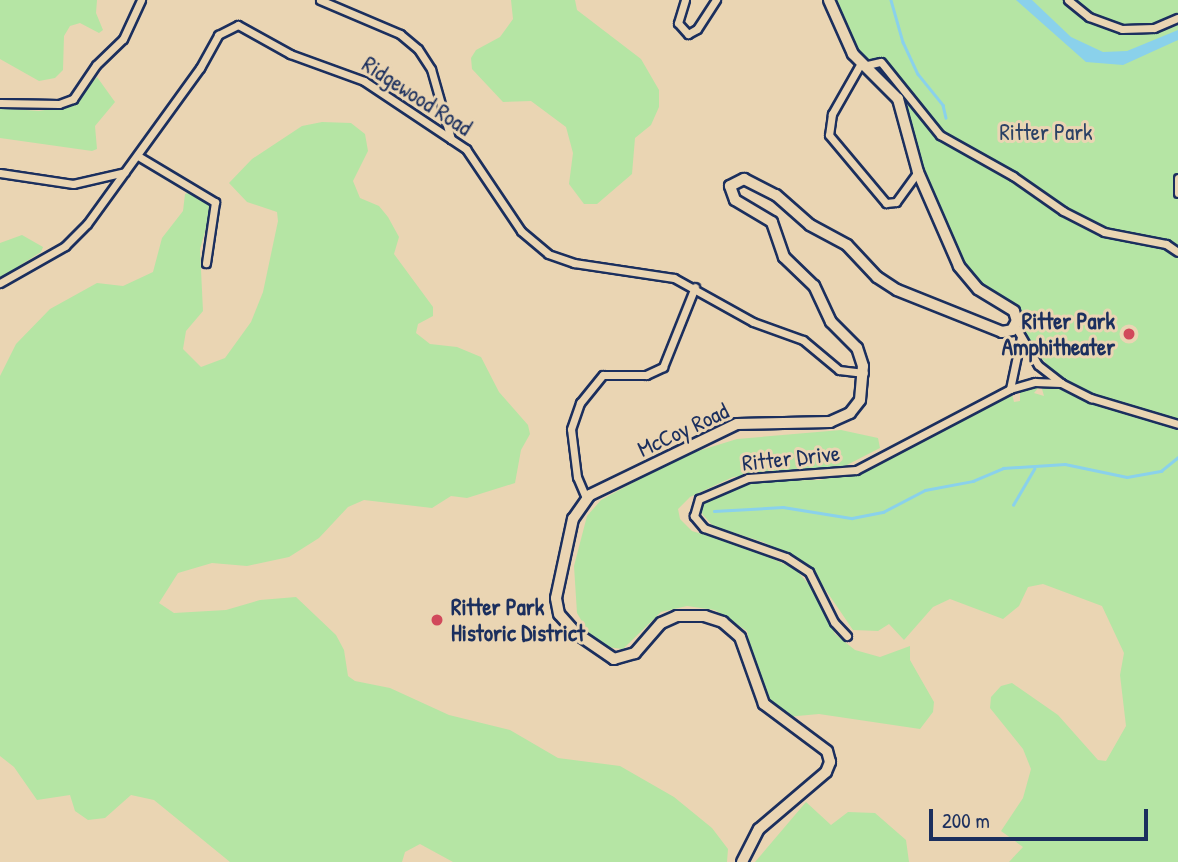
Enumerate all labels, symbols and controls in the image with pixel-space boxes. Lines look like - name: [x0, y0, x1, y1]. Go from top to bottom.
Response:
- street label: Ridgewood Road: [357, 50, 477, 142]
- park label: Ritter Park: [999, 118, 1093, 146]
- place label: Ritter Park Amphitheater: [1002, 307, 1115, 361]
- marker: Ritter Park Amphitheater: [1121, 326, 1137, 342]
- street label: McCoy Road: [633, 397, 733, 463]
- street label: Ritter Drive: [741, 439, 841, 477]
- place label: Ritter Park Historic District: [451, 593, 585, 647]
- marker: Ritter Park Historic District: [429, 612, 445, 628]
- scale bar: [933, 796, 1152, 840]
- text: 200 m: [942, 806, 990, 835]

